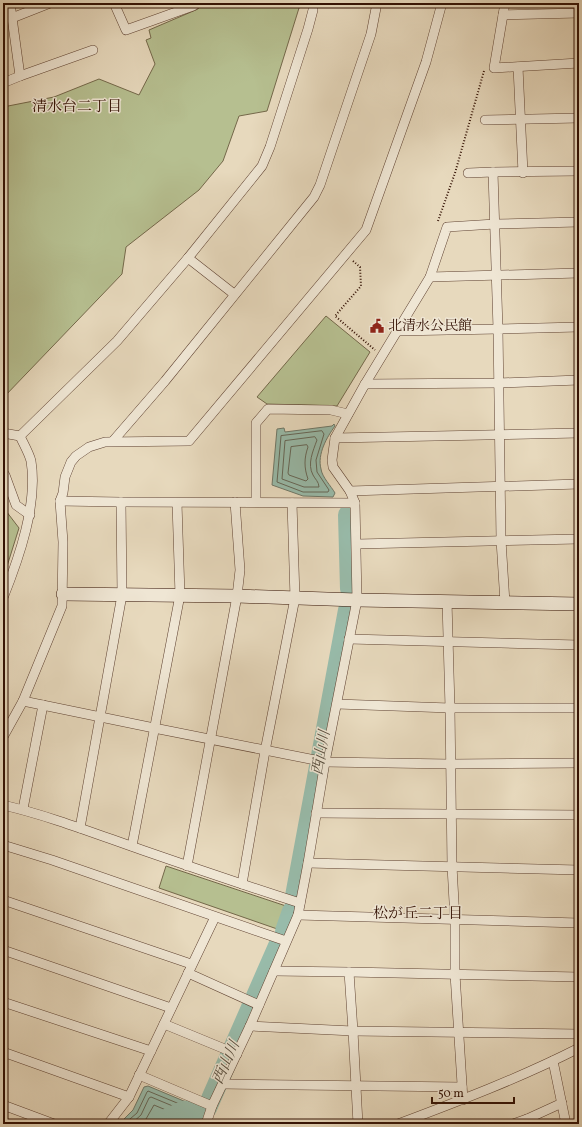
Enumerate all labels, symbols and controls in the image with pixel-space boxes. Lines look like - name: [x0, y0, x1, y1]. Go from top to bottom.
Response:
- district label: 清水台二丁目: [32, 97, 122, 118]
- place label: 北清水公民館: [388, 317, 472, 336]
- public building icon: 北清水公民館: [369, 318, 385, 334]
- water label: 西山川: [308, 727, 337, 777]
- district label: 松が丘二丁目: [373, 904, 463, 925]
- water label: 西山川: [208, 1036, 247, 1088]
- scale bar: [432, 1079, 514, 1105]
- text: 50 m: [438, 1086, 464, 1102]

